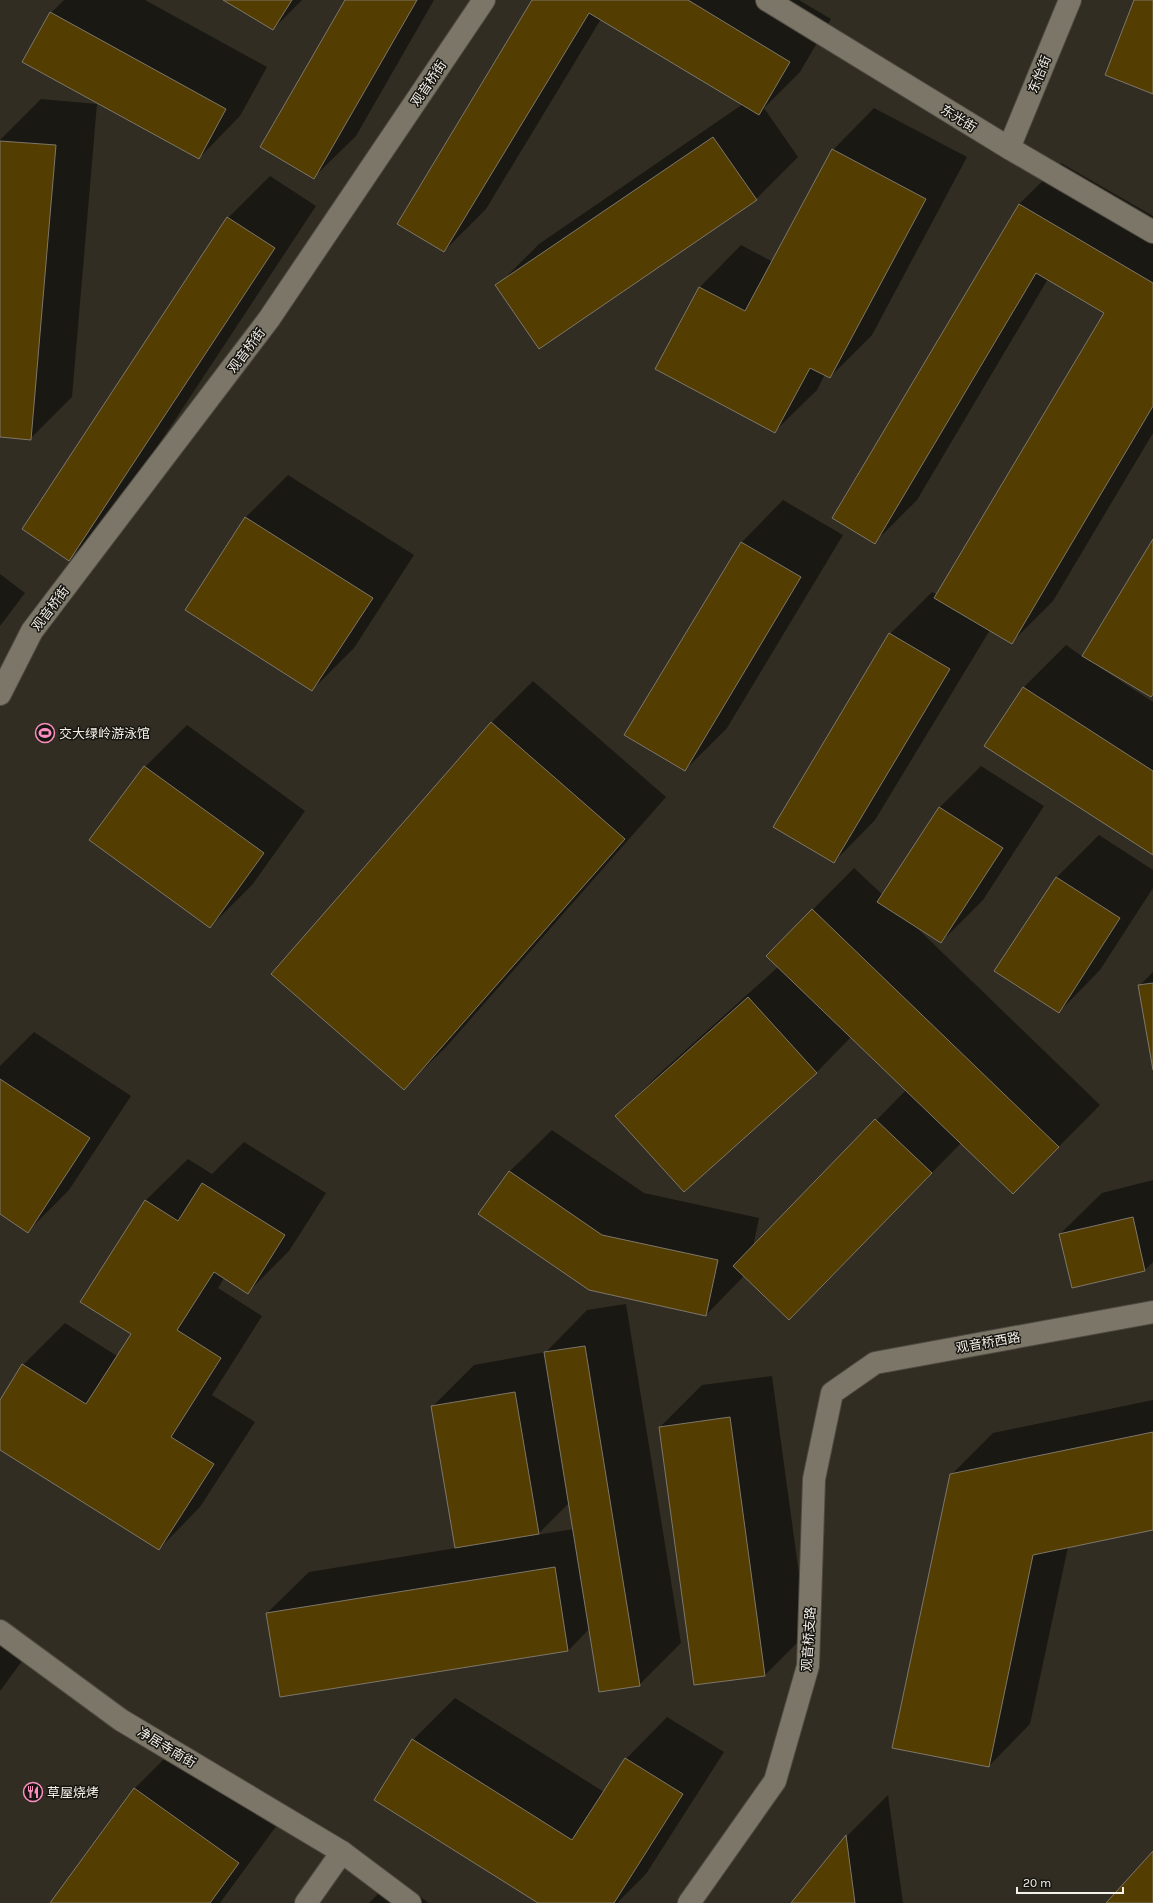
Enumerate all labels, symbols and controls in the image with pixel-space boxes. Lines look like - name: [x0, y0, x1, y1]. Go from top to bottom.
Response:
- street label: 东怡街: [1025, 53, 1054, 95]
- street label: 观音桥街: [408, 58, 449, 109]
- street label: 东光街: [938, 102, 979, 135]
- street label: 观音桥街: [225, 325, 268, 376]
- street label: 观音桥街: [29, 583, 72, 634]
- sports icon: 交大绿岭游泳馆: [34, 722, 56, 744]
- place label: 交大绿岭游泳馆: [59, 726, 150, 741]
- street label: 观音桥西路: [955, 1329, 1021, 1356]
- street label: 观音桥支路: [799, 1606, 818, 1672]
- street label: 净居寺南街: [135, 1724, 198, 1771]
- restaurant icon: 草屋烧烤: [22, 1781, 44, 1803]
- place label: 草屋烧烤: [47, 1785, 99, 1800]
- scale bar: [1017, 1869, 1123, 1895]
- text: 20 m: [1023, 1876, 1051, 1890]

